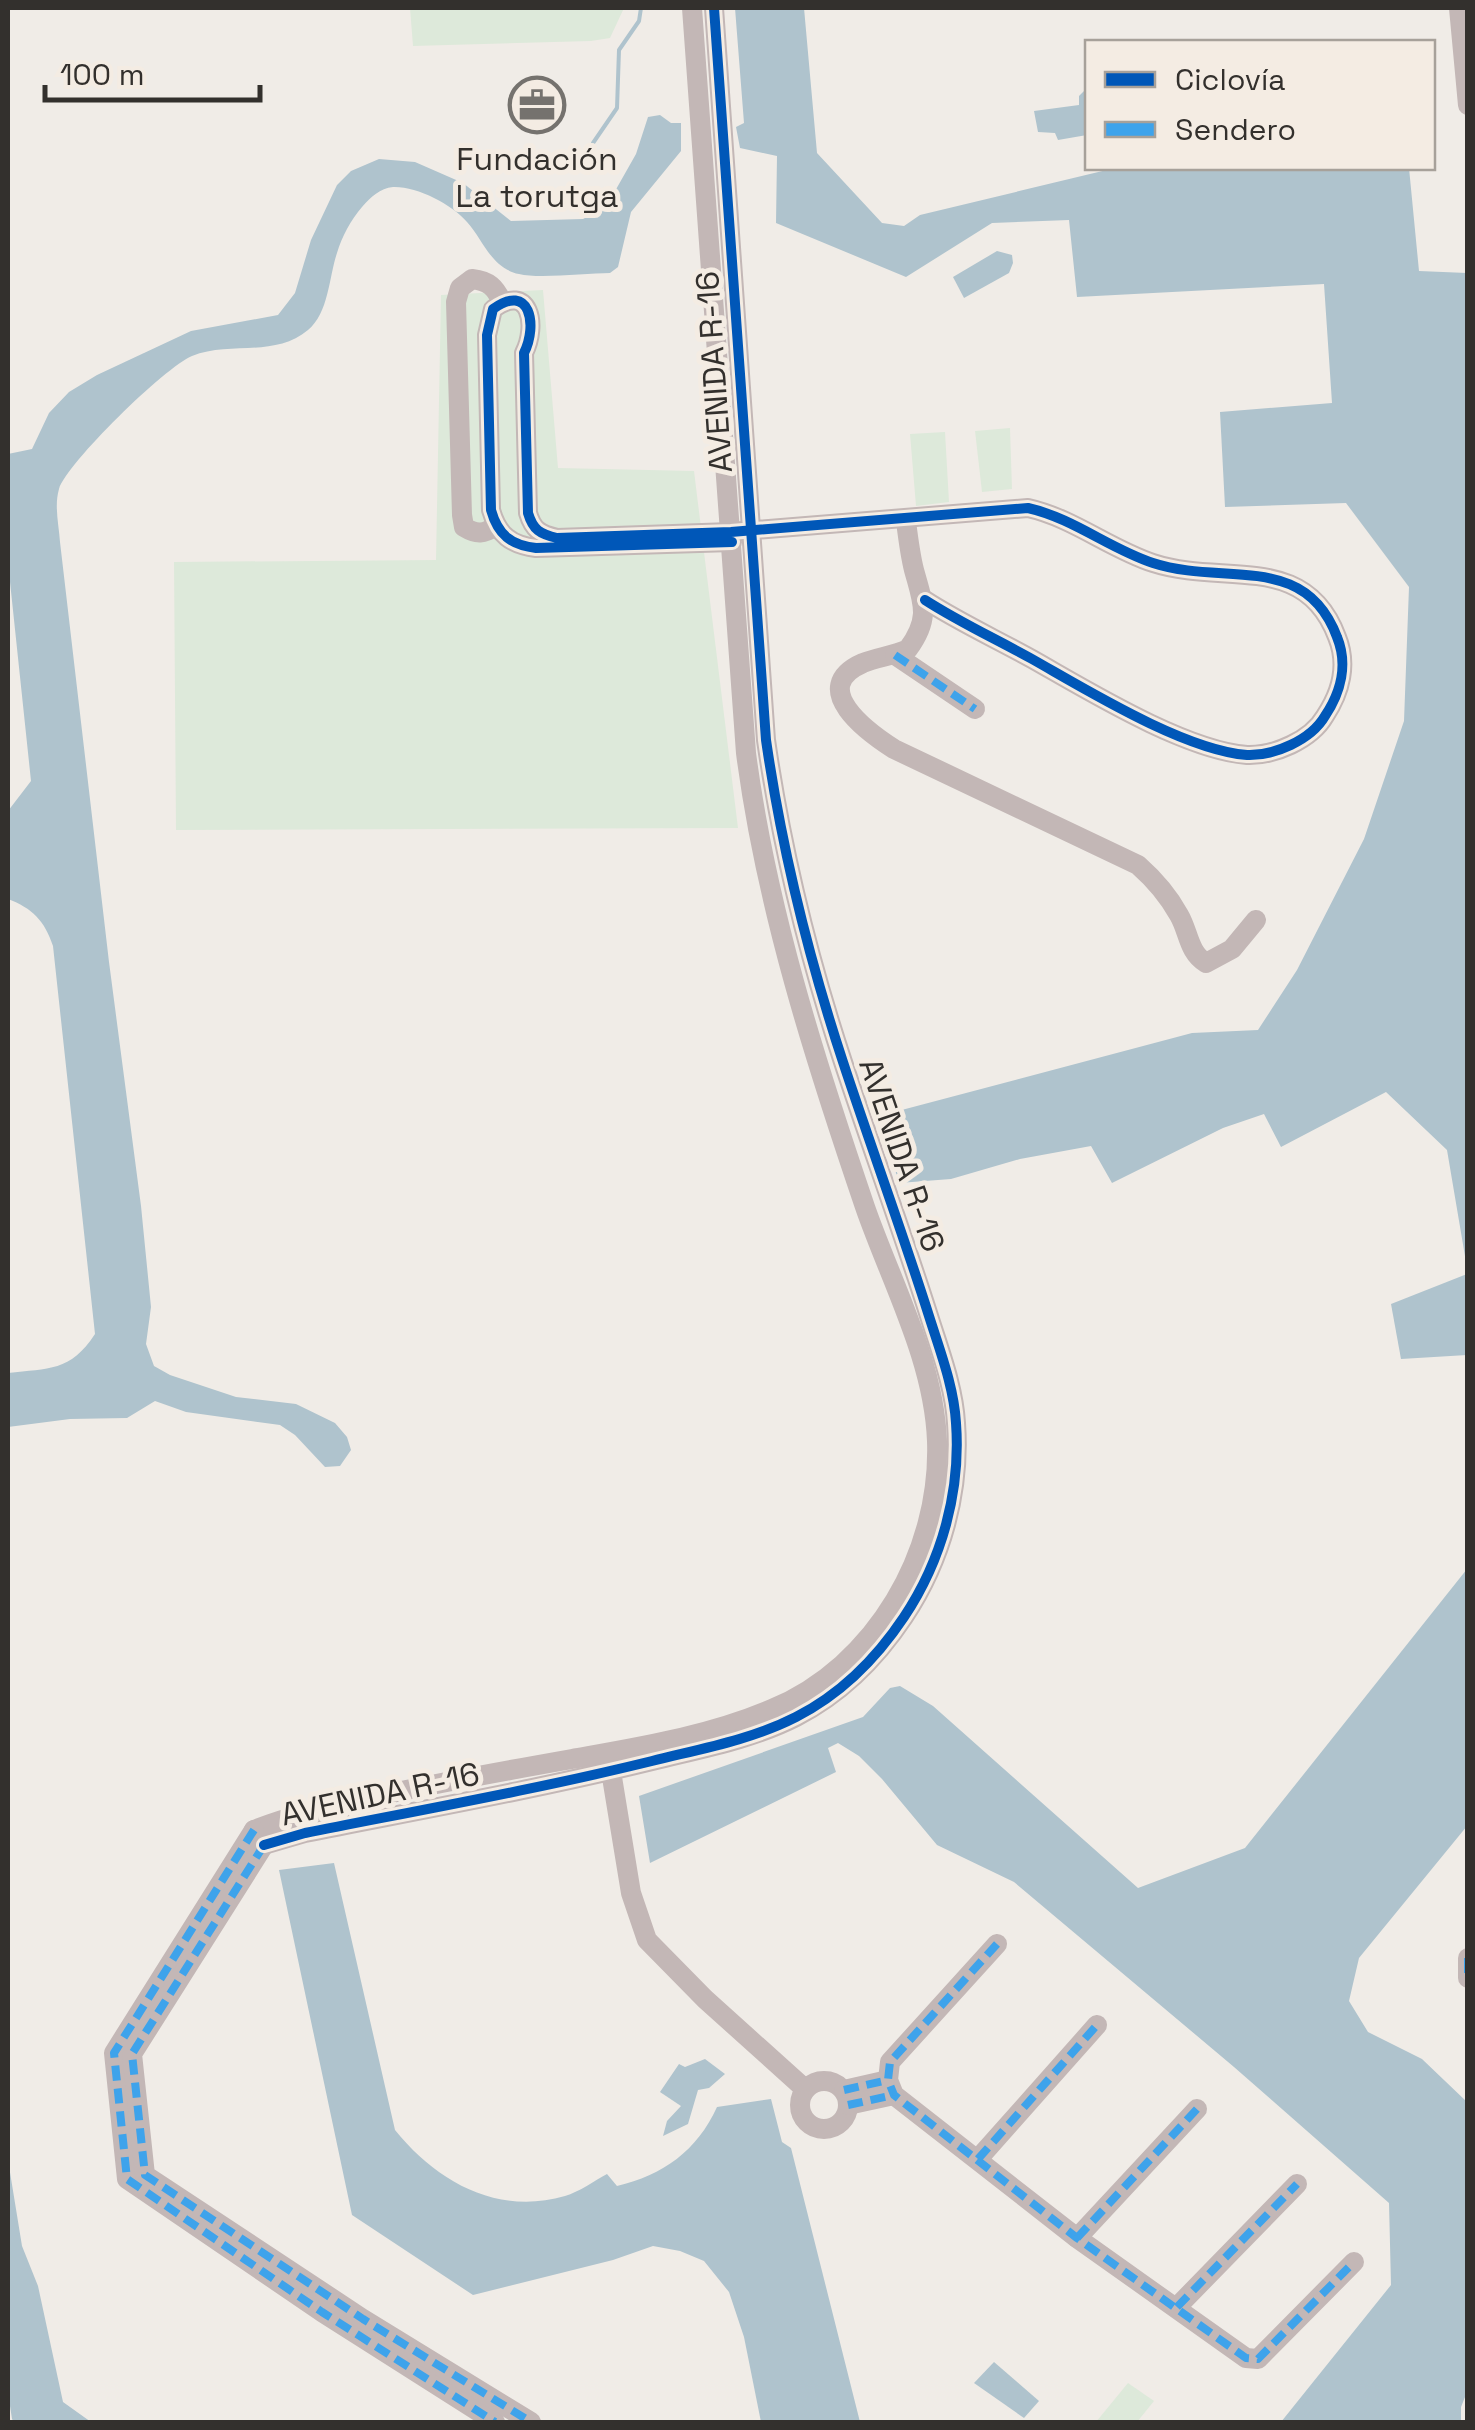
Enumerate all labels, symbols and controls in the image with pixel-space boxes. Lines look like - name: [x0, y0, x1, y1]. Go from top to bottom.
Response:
- scale bar: [45, 40, 260, 102]
- legend: [1085, 40, 1435, 170]
- text: 100 m: [60, 55, 145, 94]
- text: Ciclovía: [1175, 60, 1286, 99]
- office icon: Fundación La torutga: [507, 75, 567, 135]
- text: Sendero: [1175, 110, 1296, 149]
- place label: Fundación La torutga: [456, 139, 618, 216]
- street label: AVENIDA R-16: [687, 270, 741, 474]
- street label: AVENIDA R-16: [850, 1053, 954, 1257]
- street label: AVENIDA R-16: [277, 1753, 483, 1835]

